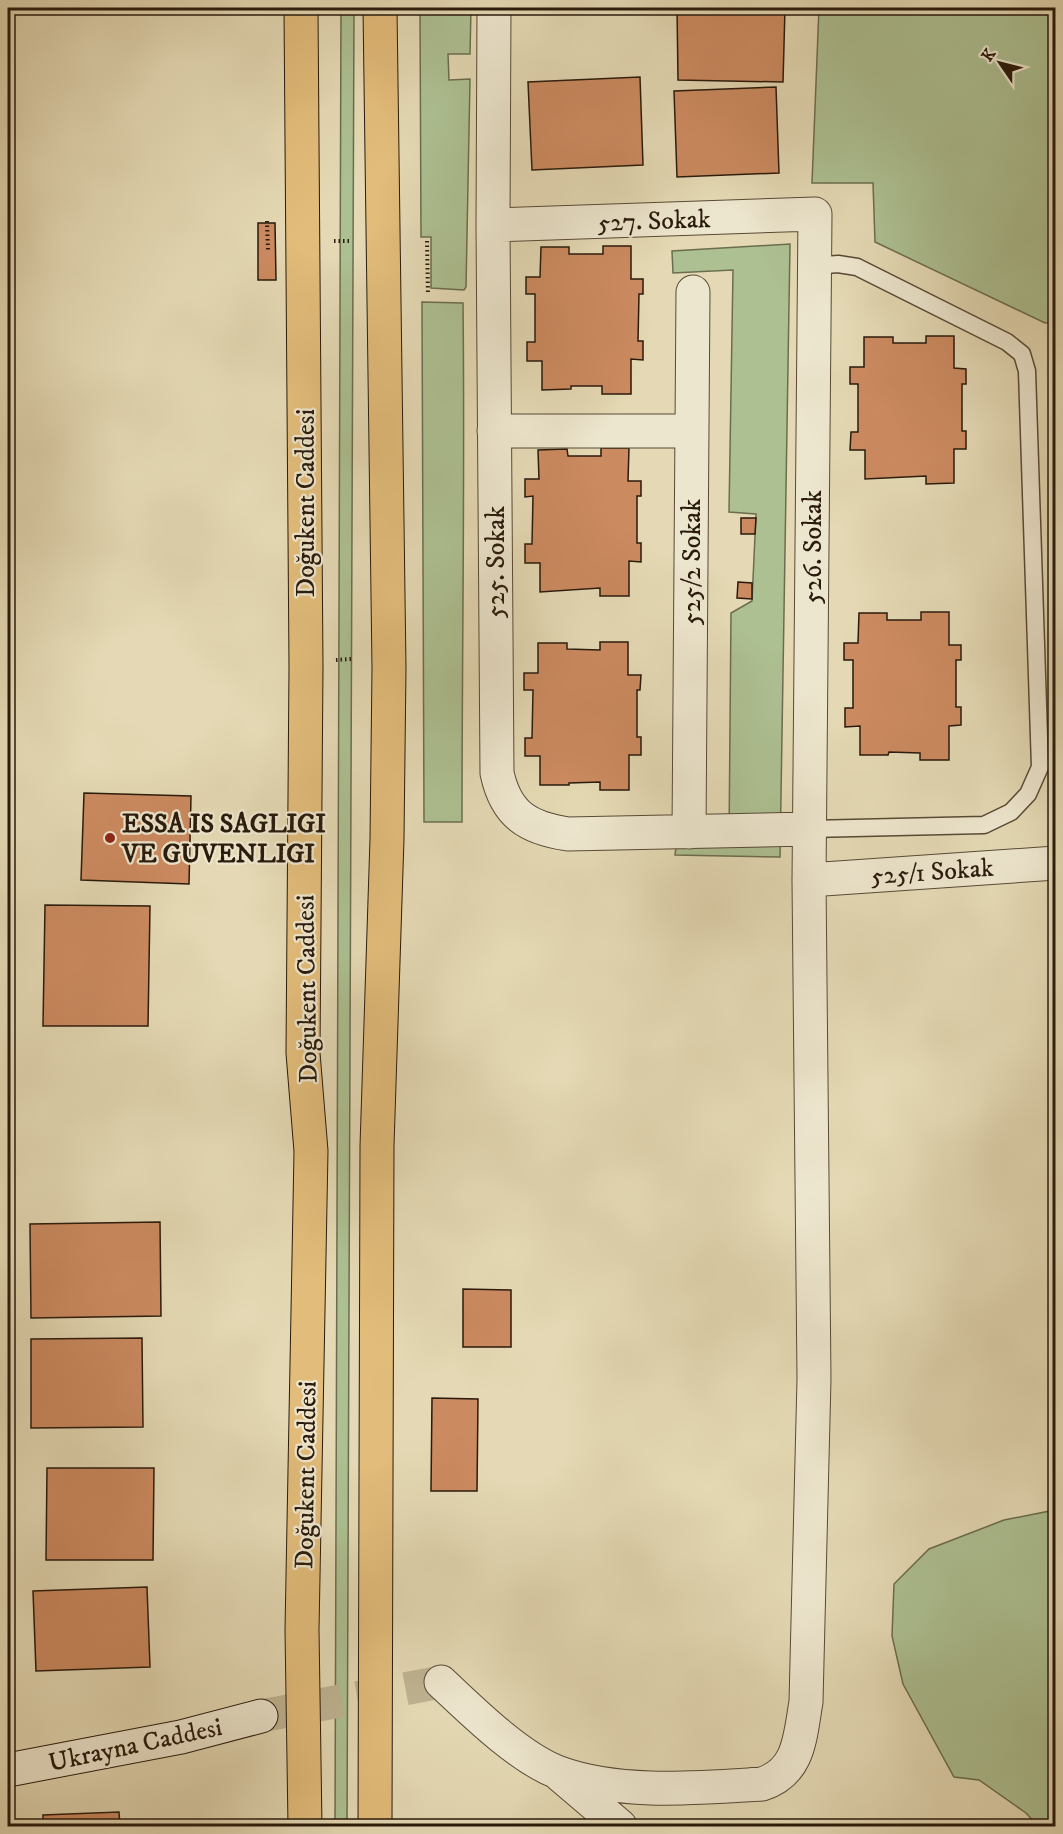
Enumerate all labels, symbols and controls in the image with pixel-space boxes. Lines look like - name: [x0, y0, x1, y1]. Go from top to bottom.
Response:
- north arrow: [970, 33, 1030, 93]
- text: K: [977, 44, 1000, 65]
- street label: 527. Sokak: [597, 203, 711, 240]
- street label: Doğukent Caddesi: [290, 409, 323, 597]
- street label: 526. Sokak: [797, 490, 830, 604]
- street label: 525/2 Sokak: [676, 499, 709, 625]
- street label: 525. Sokak: [480, 506, 513, 618]
- place label: ESSA IS SAGLIGI VE GUVENLIGI: [121, 808, 326, 871]
- marker: ESSA IS SAGLIGI VE GUVENLIGI: [103, 831, 117, 845]
- street label: 525/1 Sokak: [870, 852, 995, 893]
- street label: Doğukent Caddesi: [289, 894, 326, 1083]
- street label: Doğukent Caddesi: [288, 1381, 325, 1570]
- street label: Ukrayna Caddesi: [46, 1711, 225, 1780]

